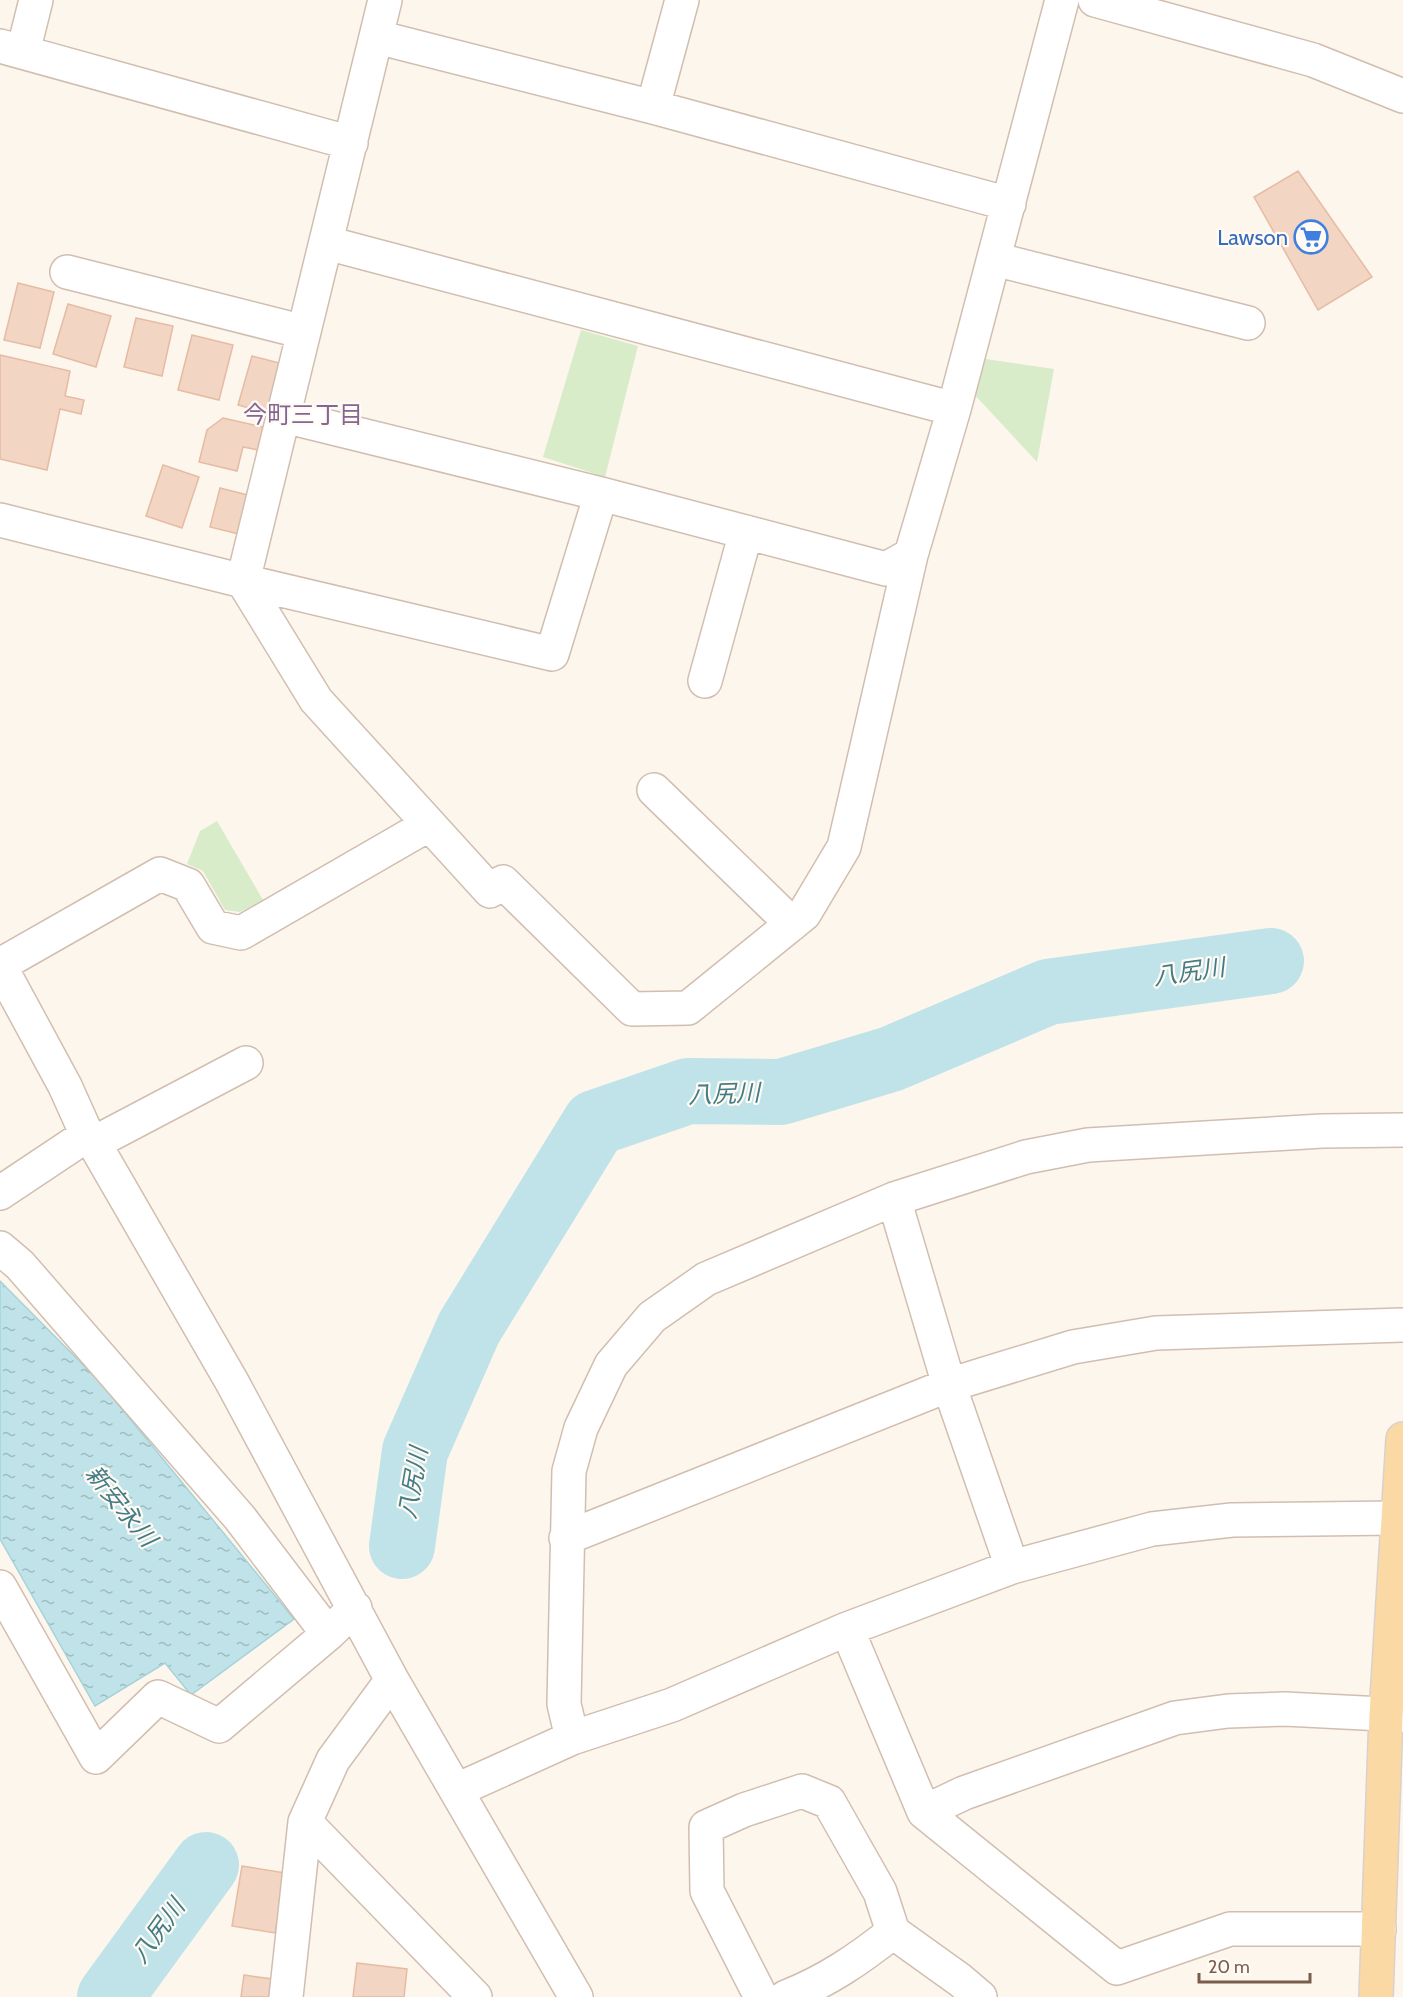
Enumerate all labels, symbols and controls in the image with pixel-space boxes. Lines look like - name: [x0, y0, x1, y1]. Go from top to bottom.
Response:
- supermarket icon: Lawson: [1293, 219, 1329, 255]
- place label: Lawson: [1217, 224, 1288, 251]
- district label: 今町三丁目: [243, 400, 363, 429]
- water label: 八尻川: [1151, 952, 1230, 991]
- water label: 八尻川: [687, 1078, 763, 1109]
- water label: 八尻川: [392, 1442, 434, 1521]
- water label: 新安永川: [80, 1459, 165, 1554]
- water label: 八尻川: [125, 1891, 192, 1968]
- scale bar: [1199, 1946, 1310, 1984]
- text: 20 m: [1208, 1956, 1250, 1978]

